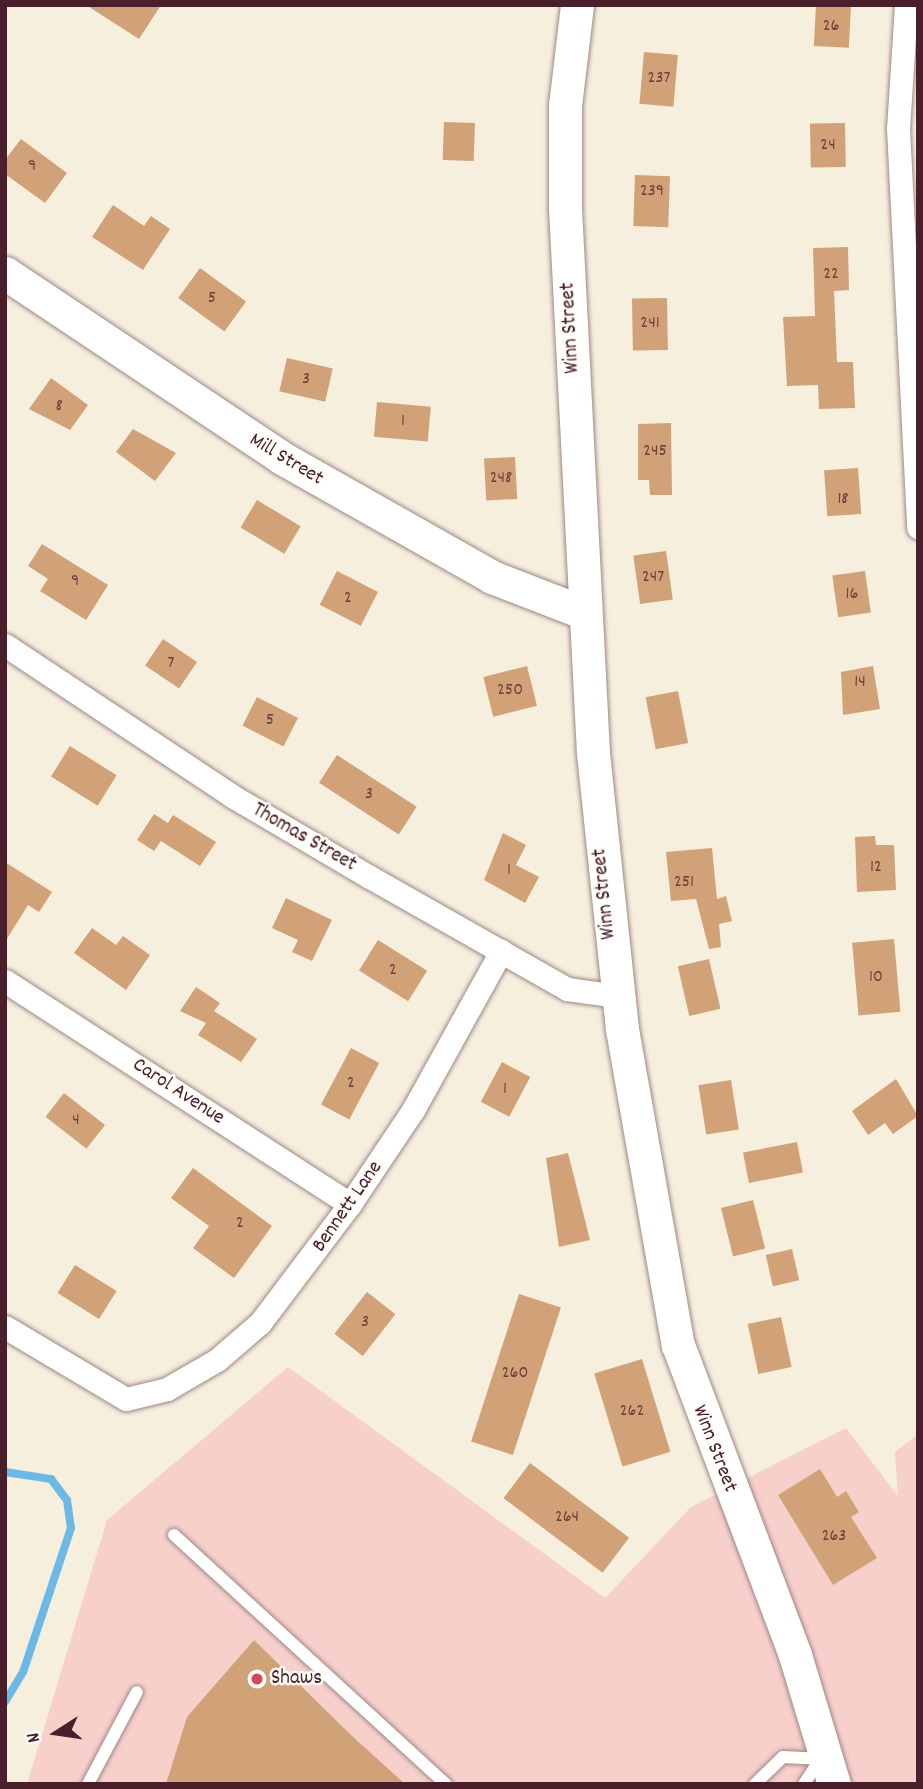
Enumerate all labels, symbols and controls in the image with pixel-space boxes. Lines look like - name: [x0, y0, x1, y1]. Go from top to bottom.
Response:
- house number: 26: [823, 16, 839, 38]
- house number: 237: [648, 68, 670, 90]
- house number: 24: [820, 135, 836, 157]
- house number: 9: [28, 156, 36, 178]
- house number: 239: [640, 181, 664, 203]
- house number: 22: [823, 264, 839, 286]
- street label: Winn Street: [556, 282, 586, 374]
- house number: 5: [208, 288, 216, 310]
- house number: 241: [640, 313, 660, 335]
- house number: 3: [302, 369, 310, 391]
- house number: 8: [55, 396, 63, 418]
- house number: 1: [401, 411, 405, 433]
- street label: Mill Street: [244, 428, 328, 492]
- house number: 245: [643, 441, 667, 463]
- house number: 248: [490, 468, 512, 490]
- house number: 18: [837, 489, 849, 511]
- house number: 247: [642, 567, 664, 589]
- house number: 9: [71, 571, 79, 593]
- house number: 16: [846, 584, 858, 606]
- house number: 2: [344, 588, 352, 610]
- house number: 7: [168, 653, 174, 675]
- house number: 14: [854, 672, 866, 694]
- house number: 250: [497, 680, 523, 702]
- house number: 5: [266, 710, 274, 732]
- house number: 3: [365, 784, 373, 806]
- street label: Thomas Street: [247, 798, 361, 878]
- street label: Winn Street: [588, 847, 622, 941]
- house number: 12: [870, 857, 882, 879]
- house number: 1: [507, 860, 511, 882]
- house number: 251: [674, 872, 694, 894]
- house number: 2: [389, 960, 397, 982]
- house number: 10: [869, 967, 883, 989]
- street label: Carol Avenue: [127, 1053, 229, 1131]
- house number: 2: [347, 1073, 355, 1095]
- house number: 1: [503, 1079, 507, 1101]
- house number: 4: [72, 1110, 80, 1132]
- street label: Bennett Lane: [307, 1157, 389, 1257]
- house number: 2: [236, 1213, 244, 1235]
- house number: 3: [361, 1312, 369, 1334]
- house number: 260: [502, 1363, 528, 1385]
- house number: 262: [620, 1401, 644, 1423]
- street label: Winn Street: [686, 1402, 742, 1496]
- house number: 264: [555, 1507, 579, 1529]
- house number: 263: [822, 1526, 846, 1548]
- place label: Shaws: [271, 1666, 322, 1692]
- marker: Shaws: [249, 1671, 265, 1687]
- north arrow: [21, 1698, 91, 1768]
- text: N: [21, 1730, 49, 1745]

